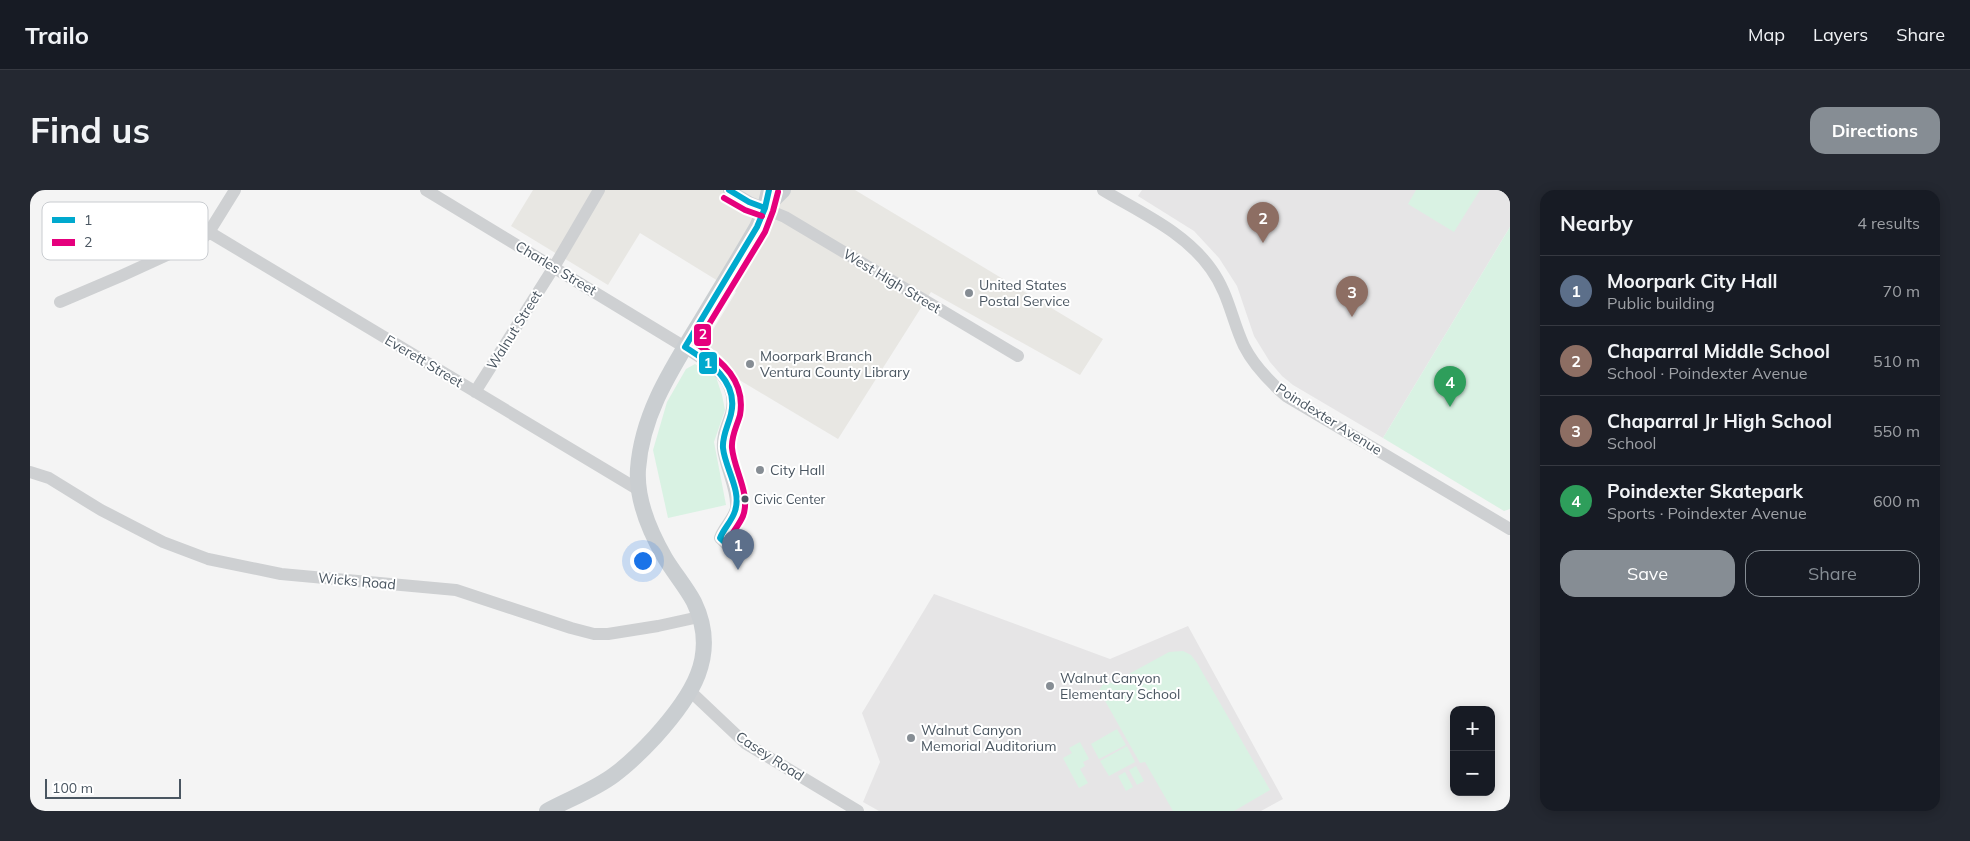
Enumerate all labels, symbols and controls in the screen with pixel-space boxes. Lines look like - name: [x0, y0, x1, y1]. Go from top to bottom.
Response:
- text: Trailo: [25, 20, 89, 50]
- text: Map: [1748, 23, 1785, 46]
- text: Layers: [1813, 23, 1868, 46]
- text: Share: [1896, 23, 1945, 46]
- button: Directions: [1810, 107, 1940, 154]
- text: Find us: [30, 108, 150, 152]
- legend: [42, 202, 208, 260]
- pin: 2: [1247, 202, 1279, 243]
- text: Nearby: [1560, 210, 1633, 236]
- text: 1: [84, 211, 92, 229]
- text: 4 results: [1857, 213, 1920, 233]
- text: 2: [84, 233, 92, 251]
- street label: Charles Street: [512, 237, 600, 299]
- street label: West High Street: [840, 245, 944, 317]
- text: Moorpark City Hall: [1607, 269, 1777, 293]
- place label: United States Postal Service: [979, 276, 1070, 310]
- pin: 3: [1336, 276, 1368, 317]
- text: 1: [1571, 281, 1581, 301]
- text: 70 m: [1883, 281, 1920, 301]
- street label: Walnut Street: [483, 287, 546, 373]
- marker: United States Postal Service: [963, 287, 975, 299]
- text: Public building: [1607, 293, 1715, 313]
- line badge: 2: [693, 323, 712, 347]
- text: 2: [699, 325, 707, 343]
- street label: Everett Street: [382, 331, 466, 391]
- text: Chaparral Middle School: [1607, 339, 1830, 363]
- place label: Moorpark Branch Ventura County Library: [760, 347, 911, 381]
- line badge: 1: [698, 351, 718, 375]
- text: 2: [1571, 351, 1581, 371]
- text: 510 m: [1873, 351, 1920, 371]
- text: 1: [704, 354, 712, 372]
- marker: Moorpark Branch Ventura County Library: [744, 358, 756, 370]
- text: School · Poindexter Avenue: [1607, 363, 1808, 383]
- pin: 4: [1434, 366, 1466, 407]
- street label: Poindexter Avenue: [1273, 379, 1385, 459]
- text: Chaparral Jr High School: [1607, 409, 1832, 433]
- text: 3: [1571, 421, 1581, 441]
- text: 550 m: [1873, 421, 1920, 441]
- text: School: [1607, 433, 1656, 453]
- place label: City Hall: [770, 461, 825, 479]
- marker: City Hall: [754, 464, 766, 476]
- text: Poindexter Skatepark: [1607, 479, 1803, 503]
- place label: Civic Center: [754, 491, 825, 507]
- text: 4: [1571, 491, 1581, 511]
- text: 600 m: [1873, 491, 1920, 511]
- marker: Civic Center: [740, 494, 750, 504]
- text: Sports · Poindexter Avenue: [1607, 503, 1807, 523]
- pin: 1: [722, 529, 754, 570]
- your location: [630, 548, 656, 574]
- button: Save: [1560, 550, 1735, 597]
- button: Share: [1745, 550, 1920, 597]
- street label: Wicks Road: [317, 569, 397, 593]
- place label: Walnut Canyon Elementary School: [1060, 669, 1180, 703]
- marker: Walnut Canyon Elementary School: [1044, 680, 1056, 692]
- map controls: [1450, 706, 1495, 796]
- button: +: [1450, 706, 1495, 751]
- place label: Walnut Canyon Memorial Auditorium: [921, 721, 1056, 755]
- street label: Casey Road: [733, 727, 807, 785]
- marker: Walnut Canyon Memorial Auditorium: [905, 732, 917, 744]
- button: −: [1450, 751, 1495, 796]
- scale bar: [45, 776, 181, 799]
- text: 100 m: [52, 779, 93, 797]

